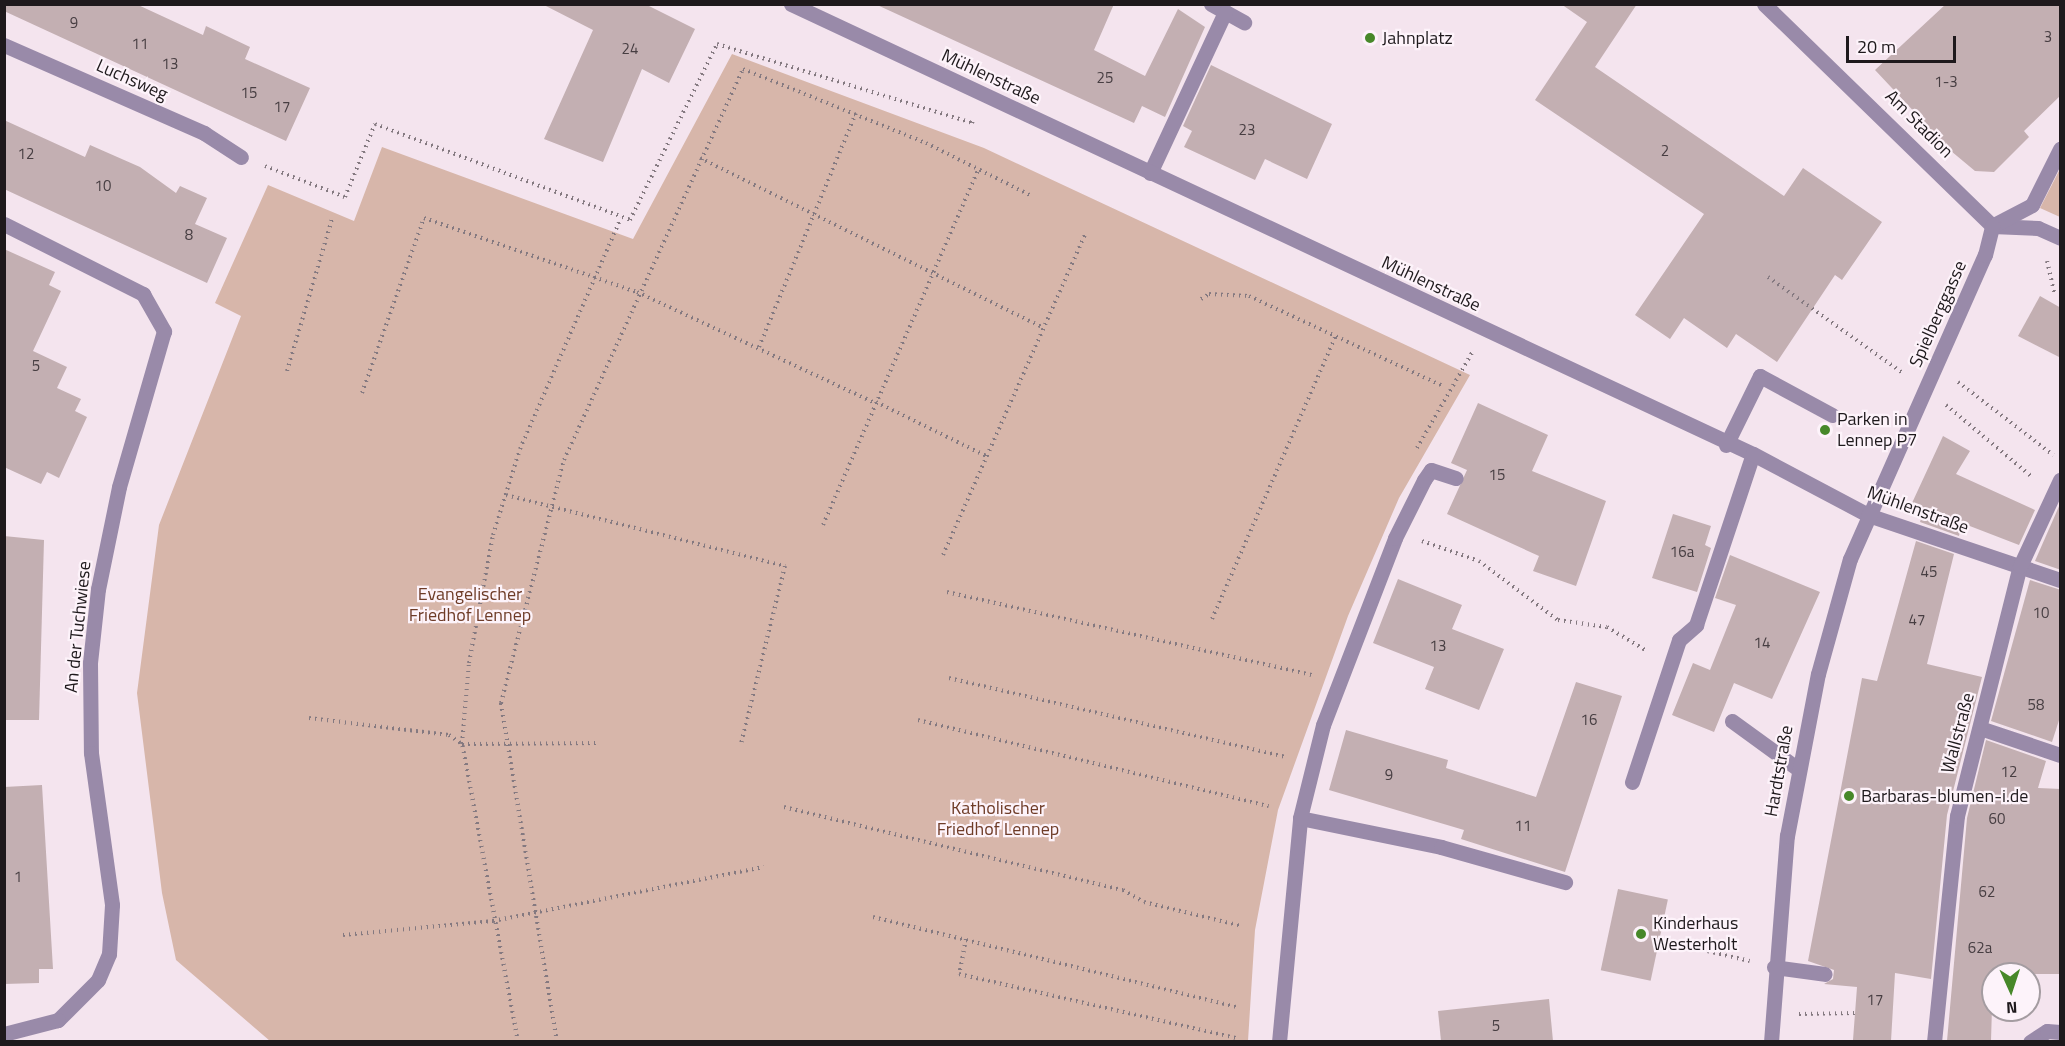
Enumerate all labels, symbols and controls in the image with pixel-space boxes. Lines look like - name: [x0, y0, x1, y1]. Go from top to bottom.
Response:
- house number: 9: [70, 14, 78, 32]
- scale bar: [1849, 24, 1958, 62]
- place label: Jahnplatz: [1382, 27, 1453, 49]
- house number: 3: [2044, 28, 2052, 46]
- marker: Jahnplatz: [1363, 31, 1377, 45]
- text: 20 m: [1857, 33, 1896, 60]
- house number: 11: [132, 35, 148, 53]
- house number: 24: [622, 40, 638, 58]
- street label: Mühlenstraße: [938, 45, 1044, 109]
- street label: Luchsweg: [93, 55, 171, 105]
- house number: 13: [162, 55, 178, 73]
- house number: 25: [1097, 69, 1113, 87]
- house number: 1-3: [1934, 73, 1958, 91]
- house number: 15: [241, 84, 257, 102]
- street label: Am Stadion: [1880, 85, 1958, 163]
- house number: 17: [274, 98, 290, 116]
- house number: 23: [1239, 121, 1255, 139]
- house number: 2: [1661, 142, 1669, 160]
- house number: 12: [18, 145, 34, 163]
- house number: 10: [95, 177, 111, 195]
- house number: 8: [185, 226, 193, 244]
- street label: Mühlenstraße: [1378, 252, 1484, 316]
- street label: Spielberggasse: [1905, 257, 1971, 371]
- house number: 5: [32, 357, 40, 375]
- place label: Parken in Lennep P7: [1837, 409, 1917, 452]
- marker: Parken in Lennep P7: [1818, 423, 1832, 437]
- house number: 15: [1489, 466, 1505, 484]
- street label: Mühlenstraße: [1864, 482, 1972, 538]
- house number: 16a: [1670, 543, 1694, 561]
- street label: An der Tuchwiese: [60, 560, 96, 694]
- house number: 45: [1921, 563, 1937, 581]
- park label: Evangelischer Friedhof Lennep: [409, 584, 531, 626]
- house number: 10: [2033, 604, 2049, 622]
- house number: 47: [1909, 611, 1925, 629]
- house number: 14: [1754, 634, 1770, 652]
- house number: 13: [1430, 637, 1446, 655]
- street label: Wallstraße: [1937, 690, 1979, 776]
- house number: 58: [2028, 696, 2044, 714]
- house number: 16: [1581, 711, 1597, 729]
- street label: Hardtstraße: [1760, 724, 1798, 818]
- house number: 12: [2001, 763, 2017, 781]
- house number: 9: [1385, 766, 1393, 784]
- place label: Barbaras-blumen-i.de: [1861, 785, 2028, 807]
- marker: Barbaras-blumen-i.de: [1842, 789, 1856, 803]
- park label: Katholischer Friedhof Lennep: [937, 798, 1059, 840]
- house number: 60: [1989, 810, 2005, 828]
- house number: 11: [1515, 817, 1531, 835]
- house number: 1: [14, 868, 22, 886]
- house number: 62: [1979, 883, 1995, 901]
- place label: Kinderhaus Westerholt: [1653, 913, 1738, 956]
- marker: Kinderhaus Westerholt: [1634, 927, 1648, 941]
- house number: 62a: [1968, 939, 1992, 957]
- north arrow: [1981, 962, 2041, 1022]
- house number: 17: [1867, 991, 1883, 1009]
- text: N: [2006, 996, 2018, 1020]
- house number: 5: [1492, 1017, 1500, 1035]

